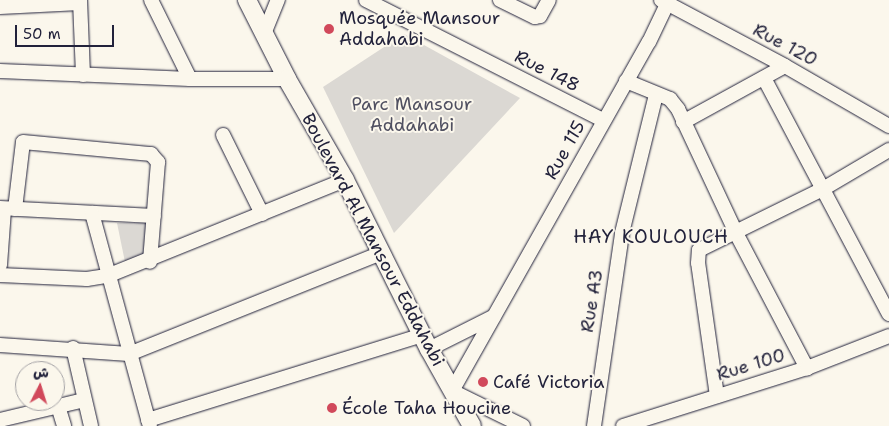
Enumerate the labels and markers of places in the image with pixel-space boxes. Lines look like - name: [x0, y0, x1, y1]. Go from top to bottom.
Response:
- place label: Mosquée Mansour Addahabi: [339, 8, 500, 50]
- marker: Mosquée Mansour Addahabi: [323, 23, 335, 35]
- place label: Café Victoria: [493, 371, 605, 393]
- marker: Café Victoria: [477, 376, 489, 388]
- place label: École Taha Houcine: [342, 397, 511, 419]
- marker: École Taha Houcine: [326, 402, 338, 414]

